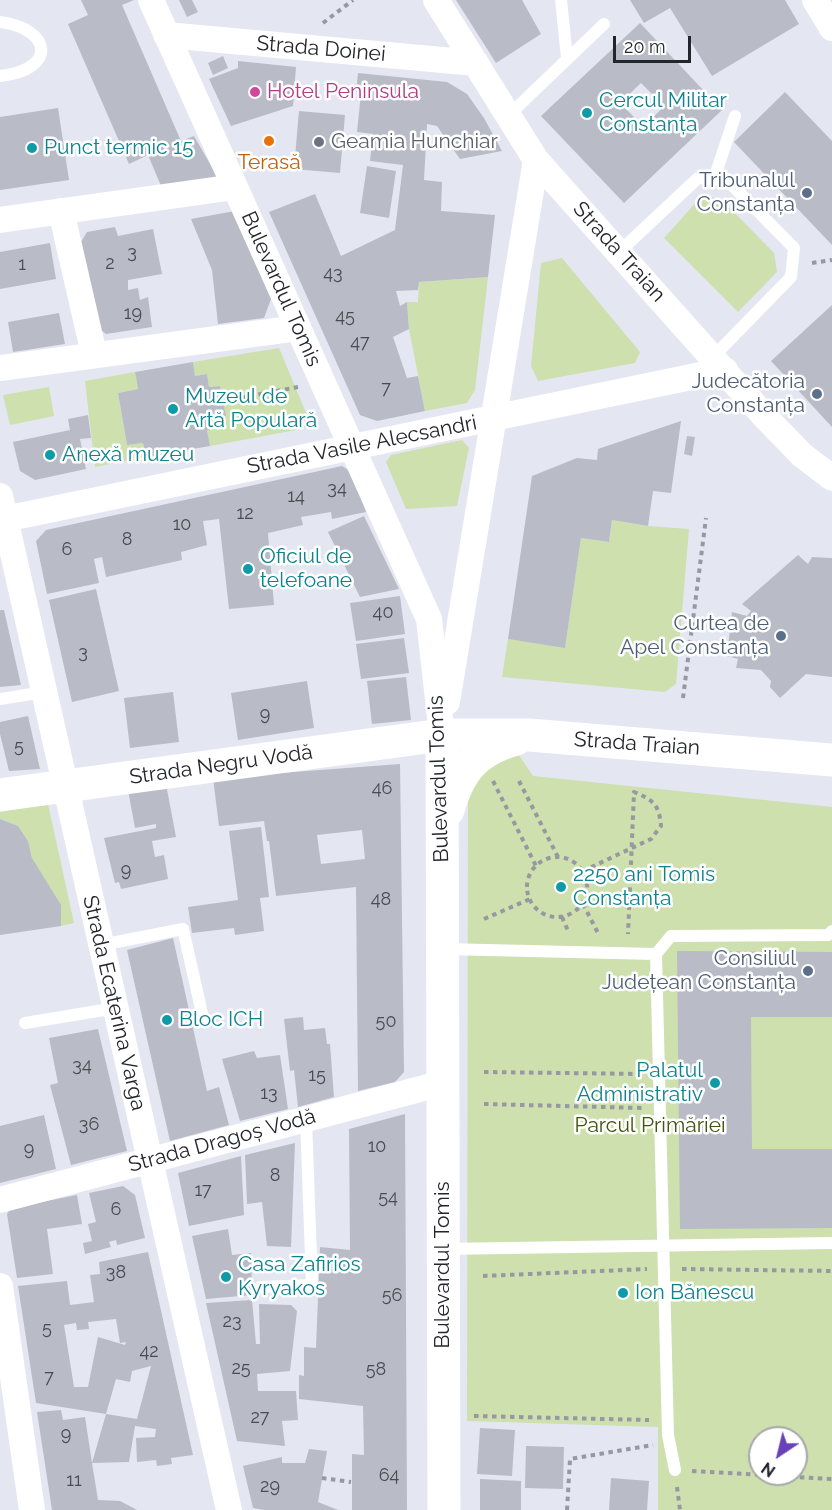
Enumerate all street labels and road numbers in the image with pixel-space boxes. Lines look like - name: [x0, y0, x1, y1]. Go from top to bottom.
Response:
- street label: Strada Doinei: [255, 31, 387, 67]
- street label: Strada Traian: [567, 197, 671, 307]
- street label: Bulevardul Tomis: [235, 207, 327, 371]
- street label: Strada Vasile Alecsandri: [245, 410, 479, 480]
- street label: Bulevardul Tomis: [423, 695, 455, 863]
- street label: Strada Traian: [573, 727, 701, 761]
- street label: Strada Negru Vodă: [128, 740, 314, 790]
- street label: Strada Ecaterina Varga: [77, 893, 151, 1113]
- street label: Strada Dragoș Vodă: [126, 1104, 318, 1178]
- street label: Bulevardul Tomis: [430, 1181, 456, 1349]

